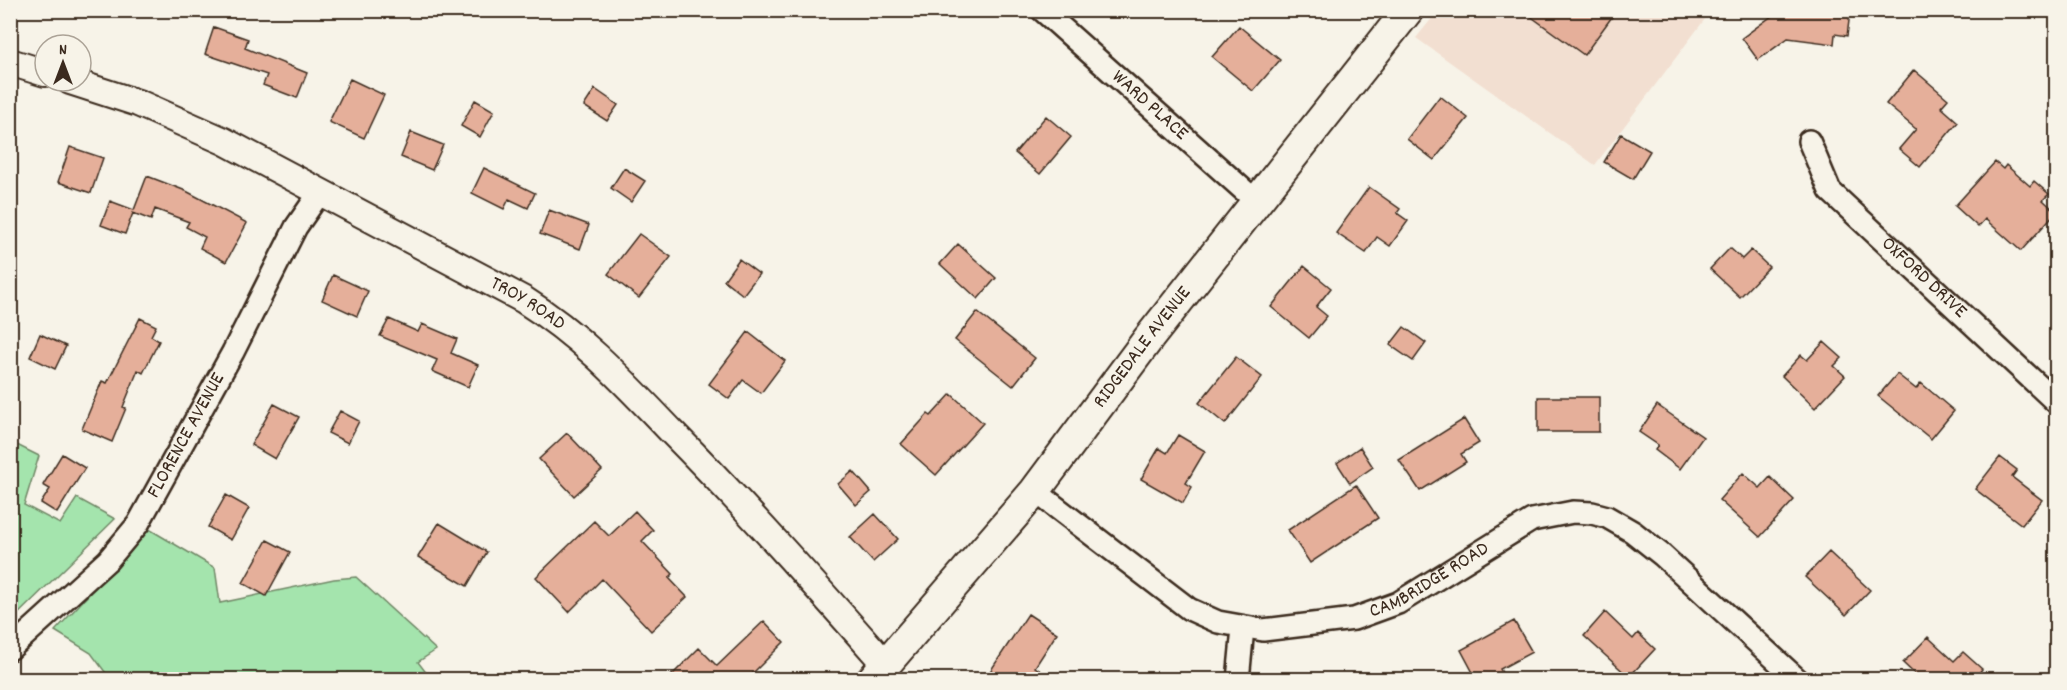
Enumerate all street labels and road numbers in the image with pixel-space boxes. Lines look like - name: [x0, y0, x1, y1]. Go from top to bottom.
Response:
- street label: WARD PLACE: [1105, 64, 1194, 148]
- street label: OXFORD DRIVE: [1874, 231, 1973, 325]
- street label: TROY ROAD: [485, 270, 571, 338]
- street label: RIDGEDALE AVENUE: [1087, 281, 1198, 414]
- street label: FLORENCE AVENUE: [141, 368, 233, 503]
- street label: CAMBRIDGE ROAD: [1366, 536, 1495, 626]

